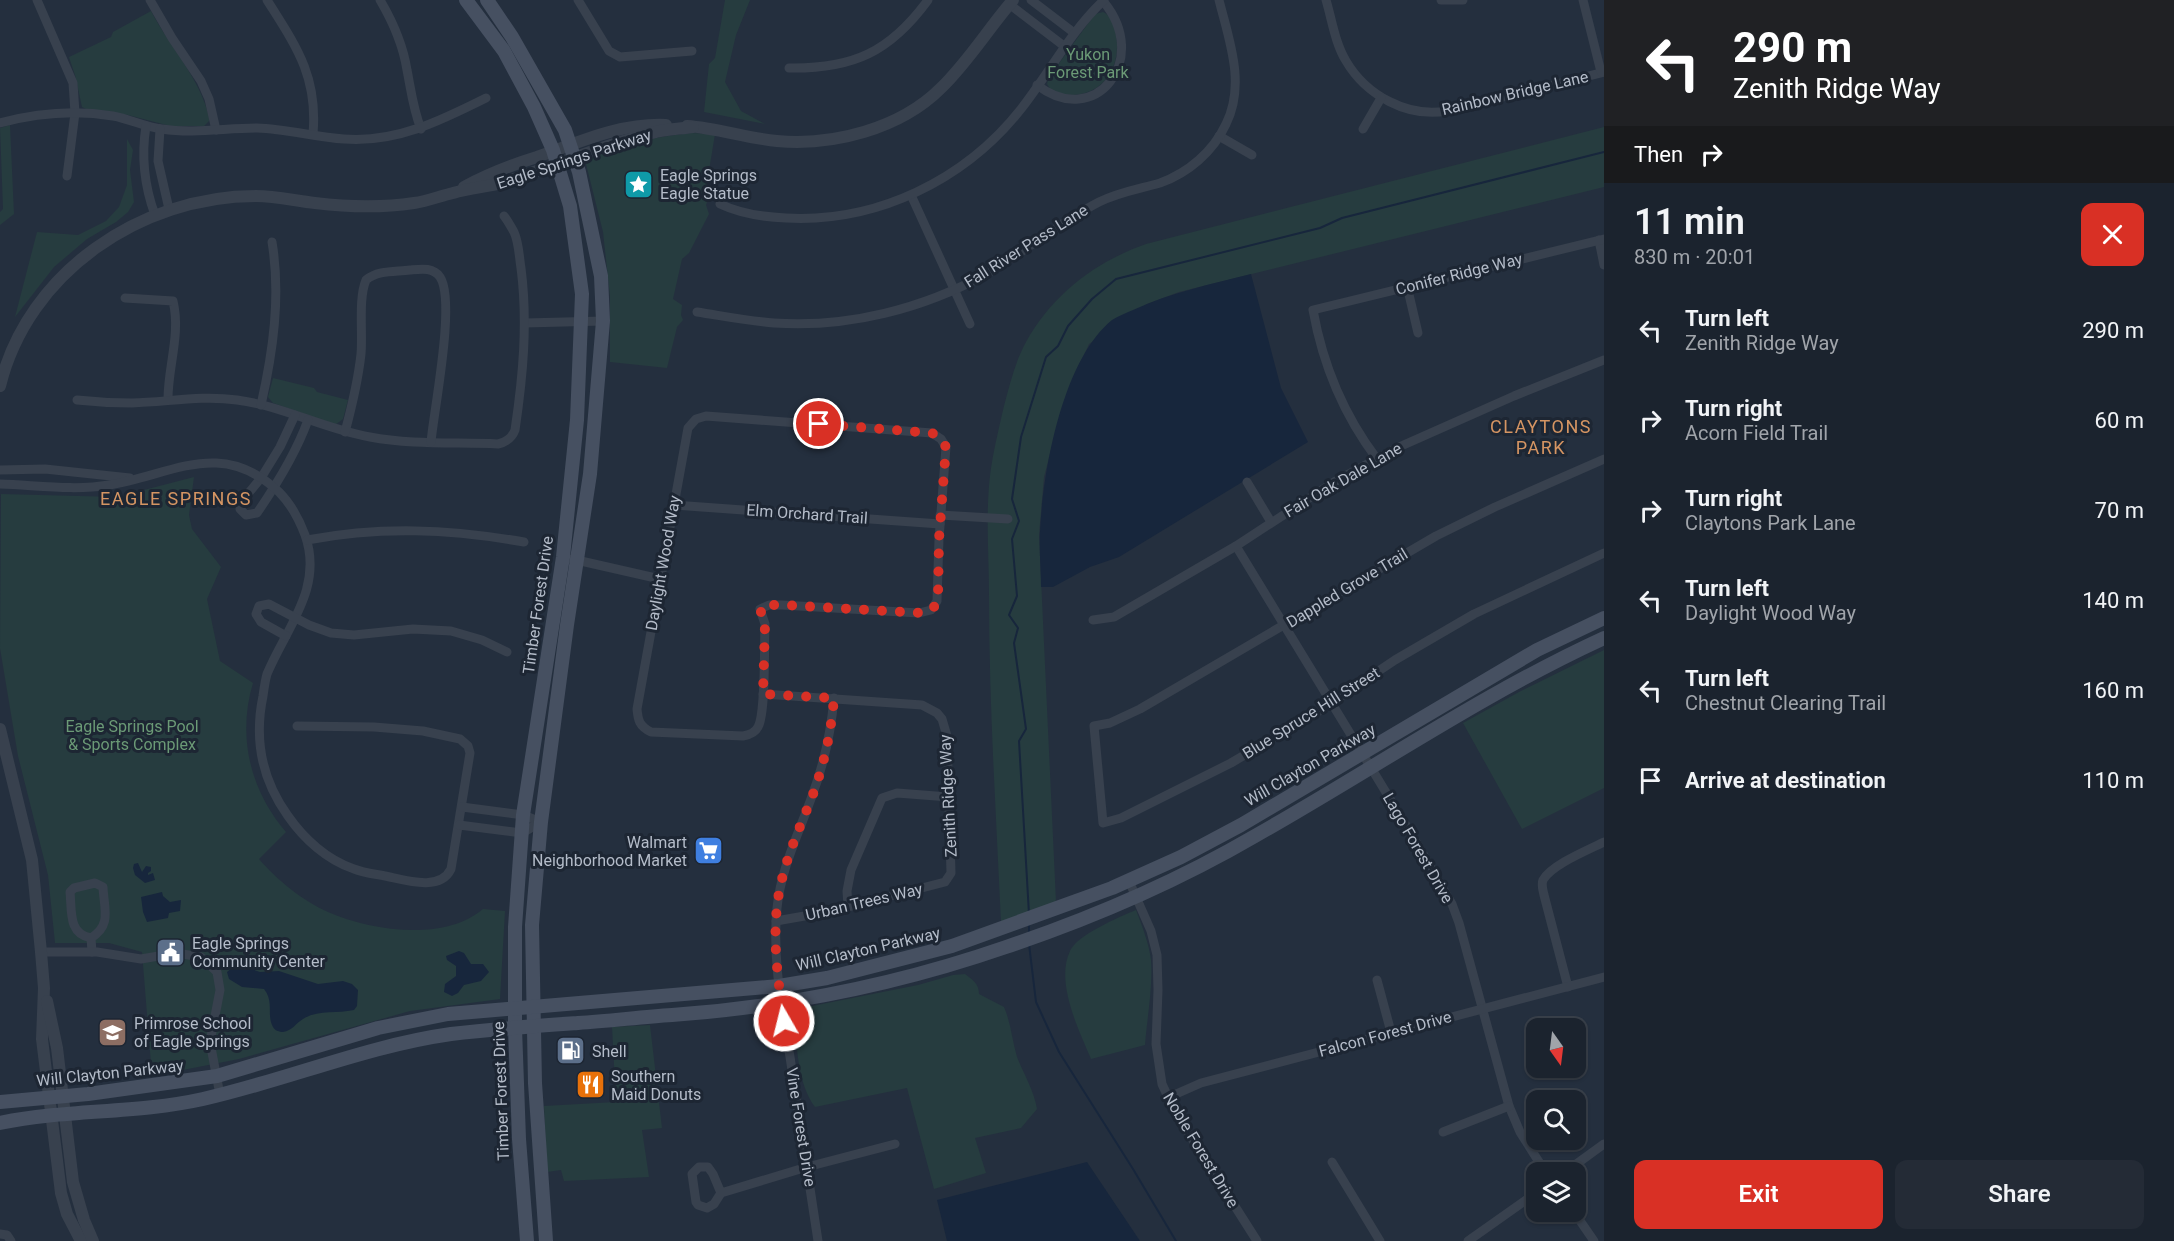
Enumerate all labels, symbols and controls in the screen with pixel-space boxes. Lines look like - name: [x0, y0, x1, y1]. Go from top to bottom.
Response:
- text: 290 m: [1733, 23, 1852, 72]
- icon: left: [1634, 24, 1712, 102]
- park label: Yukon Forest Park: [1047, 45, 1130, 82]
- street label: Rainbow Bridge Lane: [1440, 67, 1590, 119]
- text: Zenith Ridge Way: [1733, 73, 1940, 105]
- street label: Eagle Springs Parkway: [494, 125, 654, 193]
- icon: right: [1695, 138, 1728, 171]
- text: Then: [1634, 142, 1683, 167]
- place label: Eagle Springs Eagle Statue: [660, 166, 757, 203]
- place icon: Eagle Springs Eagle Statue: [623, 168, 655, 200]
- street label: Fall River Pass Lane: [961, 200, 1091, 292]
- text: 11 min: [1634, 201, 1745, 243]
- button: close: [2081, 203, 2144, 266]
- text: 830 m · 20:01: [1634, 245, 1755, 269]
- street label: Conifer Ridge Way: [1394, 249, 1525, 299]
- text: Turn left: [1685, 306, 1769, 331]
- icon: left: [1634, 314, 1667, 347]
- text: 290 m: [2082, 318, 2144, 343]
- text: Zenith Ridge Way: [1685, 331, 1839, 355]
- text: Turn right: [1685, 396, 1782, 421]
- pin: [793, 398, 844, 449]
- icon: right: [1634, 404, 1667, 437]
- icon: arrive: [802, 407, 835, 440]
- text: 60 m: [2095, 408, 2144, 433]
- district label: CLAYTONS PARK: [1490, 416, 1592, 458]
- text: Acorn Field Trail: [1685, 421, 1828, 445]
- street label: Fair Oak Dale Lane: [1281, 439, 1405, 521]
- text: Turn right: [1685, 486, 1782, 511]
- district label: EAGLE SPRINGS: [100, 488, 252, 509]
- street label: Daylight Wood Way: [642, 494, 684, 632]
- icon: right: [1634, 494, 1667, 527]
- text: 70 m: [2095, 498, 2144, 523]
- street label: Elm Orchard Trail: [746, 500, 868, 528]
- text: Claytons Park Lane: [1685, 511, 1856, 535]
- street label: Timber Forest Drive: [519, 535, 557, 675]
- street label: Dappled Grove Trail: [1283, 544, 1411, 632]
- text: Turn left: [1685, 576, 1769, 601]
- icon: left: [1634, 584, 1667, 617]
- text: 140 m: [2082, 588, 2144, 613]
- text: Daylight Wood Way: [1685, 601, 1856, 625]
- street label: Blue Spruce Hill Street: [1239, 663, 1383, 763]
- text: Turn left: [1685, 666, 1769, 691]
- icon: left: [1634, 674, 1667, 707]
- text: 160 m: [2082, 678, 2144, 703]
- text: Chestnut Clearing Trail: [1685, 691, 1886, 715]
- park label: Eagle Springs Pool & Sports Complex: [65, 717, 199, 754]
- street label: Will Clayton Parkway: [1241, 720, 1379, 810]
- street label: Zenith Ridge Way: [935, 734, 961, 858]
- icon: arrive: [1634, 764, 1667, 797]
- text: Arrive at destination: [1685, 768, 1886, 793]
- text: 110 m: [2082, 768, 2144, 793]
- street label: Lago Forest Drive: [1379, 789, 1457, 907]
- place label: Walmart Neighborhood Market: [532, 833, 687, 870]
- supermarket icon: Walmart Neighborhood Market: [692, 835, 724, 867]
- street label: Urban Trees Way: [804, 879, 925, 925]
- street label: Will Clayton Parkway: [794, 923, 943, 975]
- place label: Eagle Springs Community Center: [192, 934, 325, 971]
- public building icon: Eagle Springs Community Center: [155, 936, 187, 968]
- position arrow: [752, 989, 816, 1053]
- street label: Falcon Forest Drive: [1317, 1007, 1453, 1061]
- place label: Primrose School of Eagle Springs: [134, 1014, 251, 1051]
- school or university icon: Primrose School of Eagle Springs: [97, 1016, 129, 1048]
- north arrow: [1526, 1018, 1586, 1078]
- map controls: [1526, 1018, 1586, 1222]
- street label: Timber Forest Drive: [489, 1021, 513, 1161]
- fuel station icon: Shell: [555, 1035, 587, 1067]
- place label: Shell: [592, 1042, 627, 1061]
- street label: Will Clayton Parkway: [36, 1056, 185, 1090]
- street label: Vine Forest Drive: [782, 1066, 820, 1188]
- place label: Southern Maid Donuts: [611, 1067, 701, 1104]
- restaurant icon: Southern Maid Donuts: [574, 1069, 606, 1101]
- street label: Noble Forest Drive: [1159, 1089, 1243, 1211]
- button: search: [1526, 1090, 1586, 1150]
- button: Exit: [1634, 1160, 1883, 1229]
- button: Share: [1895, 1160, 2144, 1229]
- button: layers: [1526, 1162, 1586, 1222]

